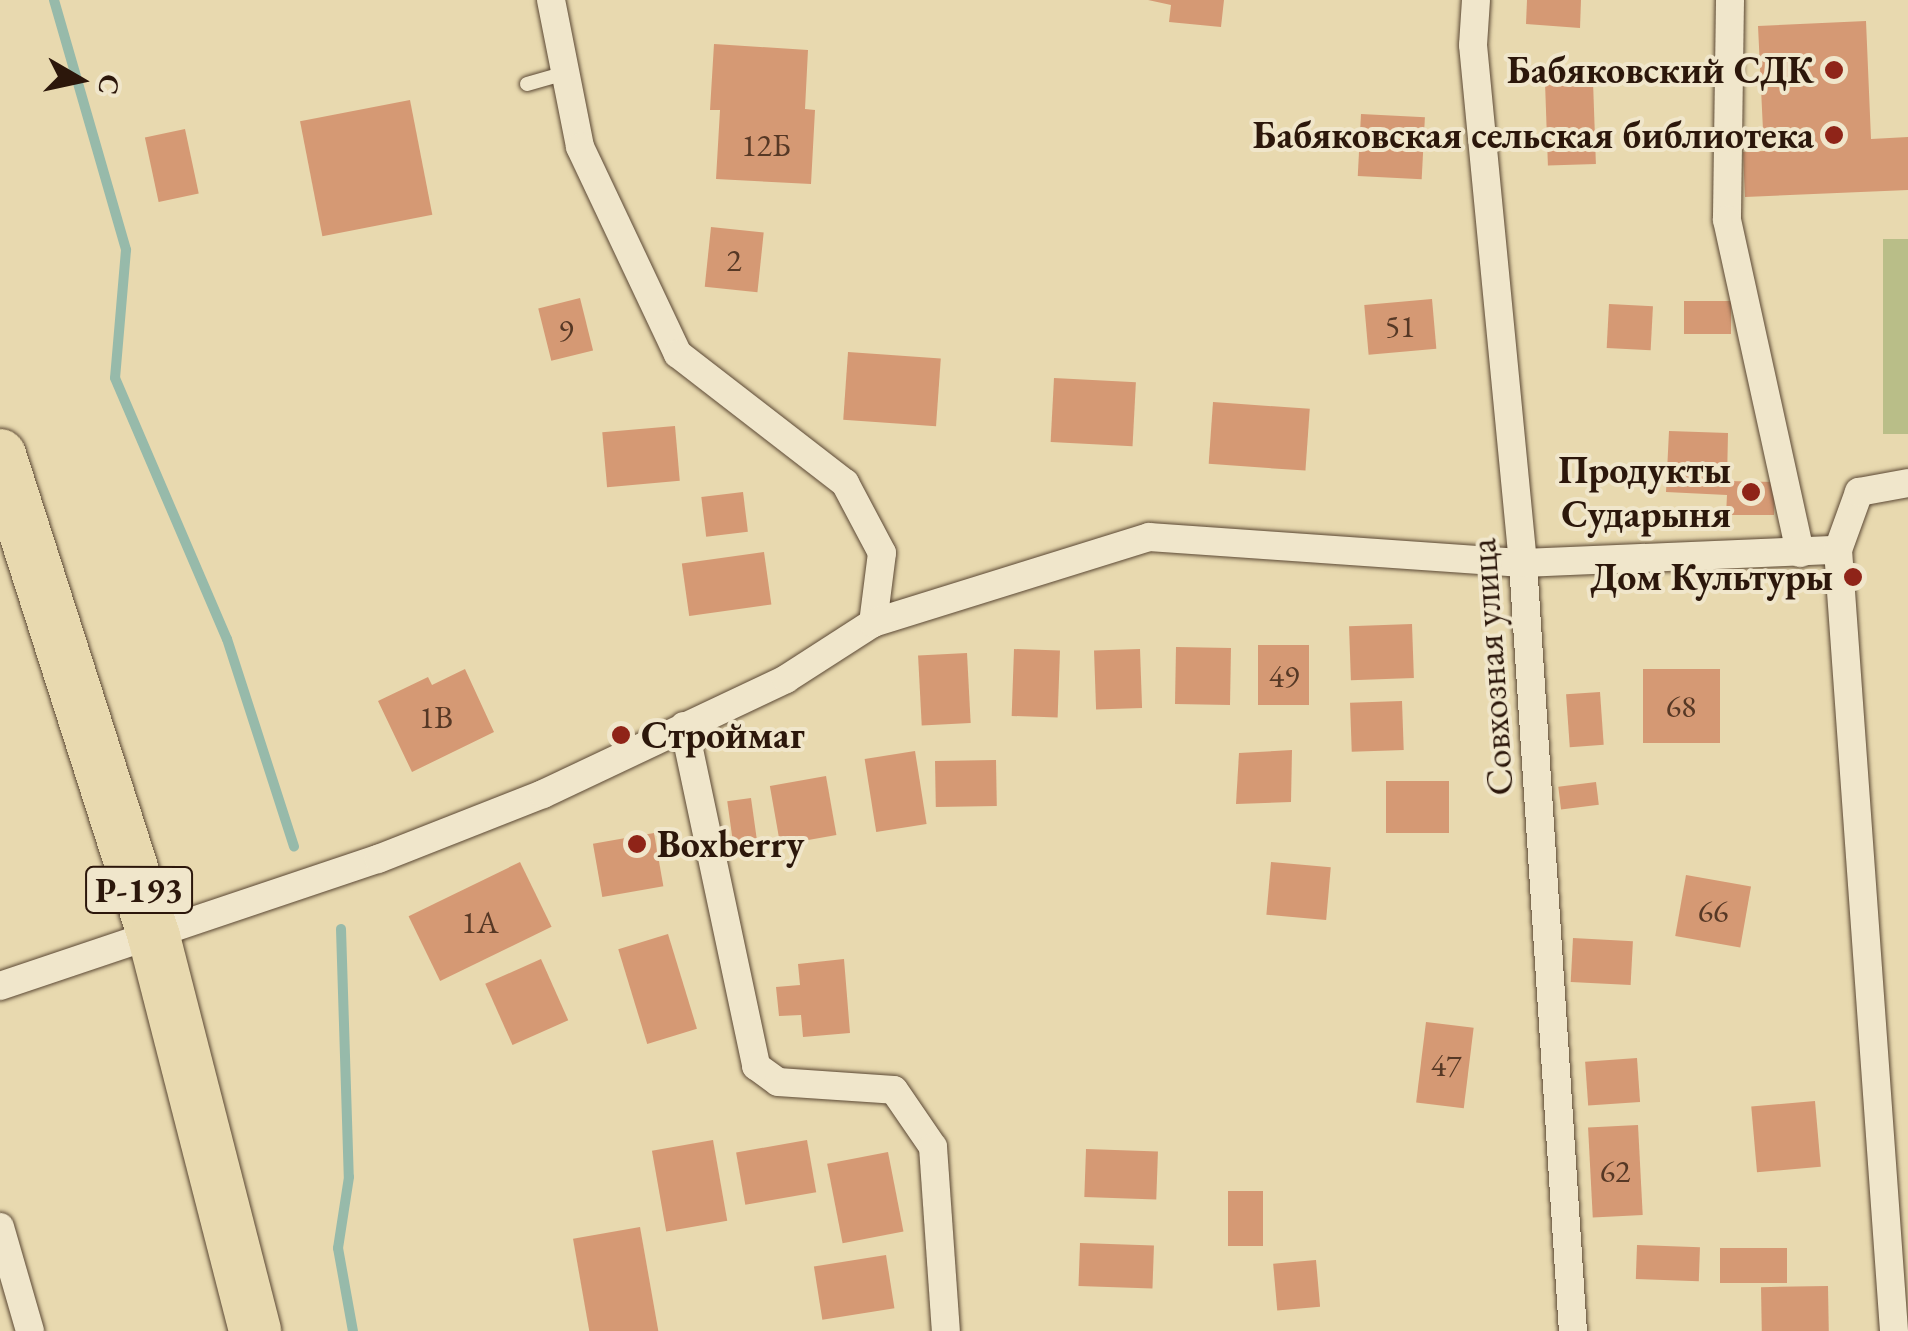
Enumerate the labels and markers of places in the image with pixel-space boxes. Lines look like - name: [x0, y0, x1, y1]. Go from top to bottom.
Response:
- place label: Бабяковский СДК: [1507, 47, 1814, 93]
- marker: Бабяковский СДК: [1823, 59, 1845, 81]
- place label: Бабяковская сельская библиотека: [1252, 112, 1814, 158]
- marker: Бабяковская сельская библиотека: [1823, 124, 1845, 146]
- place label: Продукты Сударыня: [1558, 447, 1731, 536]
- marker: Продукты Сударыня: [1740, 481, 1762, 503]
- place label: Дом Культуры: [1590, 554, 1833, 600]
- marker: Дом Культуры: [1842, 566, 1864, 588]
- place label: Строймаг: [641, 712, 805, 758]
- marker: Строймаг: [610, 724, 632, 746]
- place label: Boxberry: [657, 821, 804, 867]
- marker: Boxberry: [626, 833, 648, 855]

